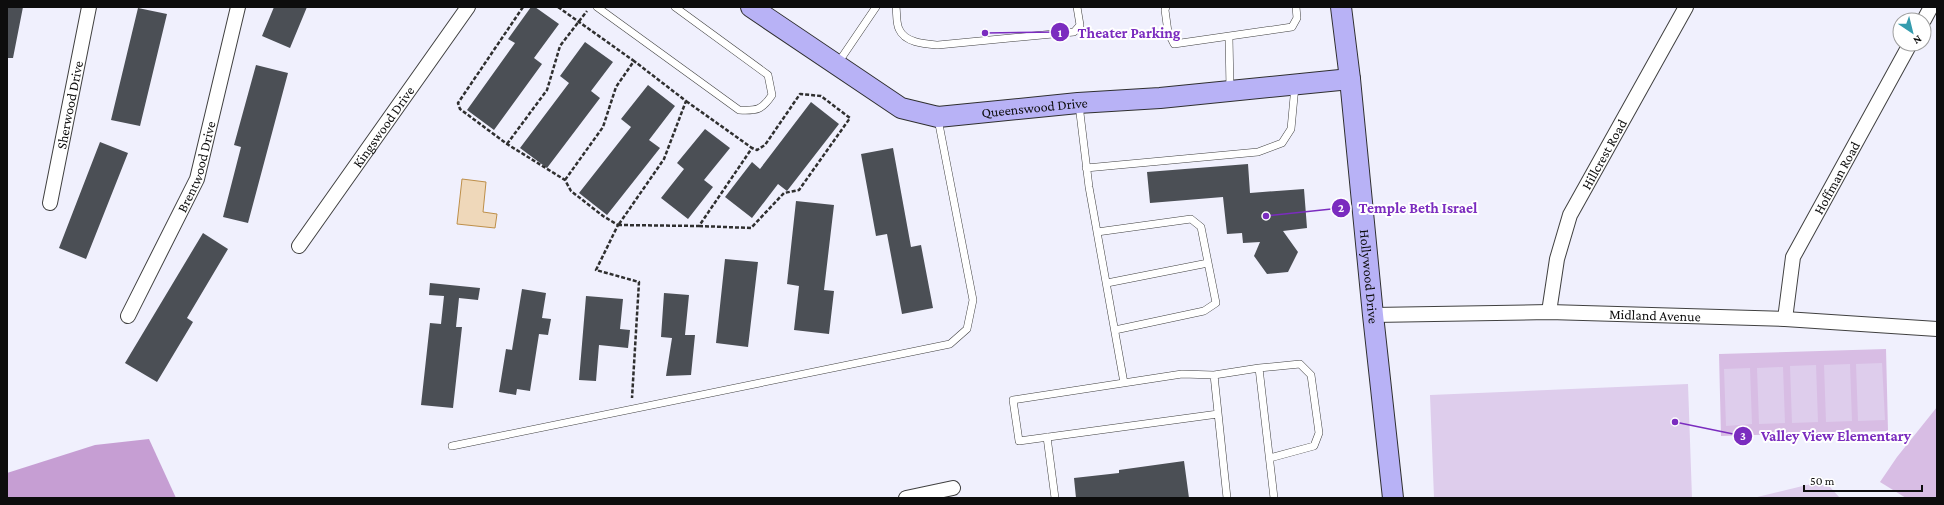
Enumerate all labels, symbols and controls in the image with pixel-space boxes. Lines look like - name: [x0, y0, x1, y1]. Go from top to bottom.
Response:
- north arrow: [1892, 12, 1932, 52]
- callout: Theater Parking: [1050, 19, 1189, 46]
- text: Theater Parking: [1078, 25, 1181, 41]
- text: 1: [1058, 26, 1063, 40]
- text: N: [1911, 33, 1924, 48]
- street label: Sherwood Drive: [53, 59, 86, 151]
- street label: Kingswood Drive: [349, 83, 418, 171]
- street label: Queenswood Drive: [981, 94, 1088, 121]
- street label: Hillcrest Road: [1578, 116, 1630, 192]
- street label: Brentwood Drive: [174, 120, 219, 215]
- street label: Hoffman Road: [1810, 138, 1863, 217]
- callout: Temple Beth Israel: [1331, 194, 1486, 221]
- text: Temple Beth Israel: [1359, 200, 1478, 216]
- text: 2: [1338, 201, 1344, 215]
- street label: Hollywood Drive: [1357, 229, 1382, 324]
- street label: Midland Avenue: [1609, 306, 1701, 324]
- callout: Valley View Elementary: [1733, 422, 1919, 449]
- text: Valley View Elementary: [1760, 428, 1912, 444]
- text: 3: [1740, 429, 1746, 443]
- scale bar: [1804, 467, 1922, 493]
- text: 50 m: [1810, 474, 1835, 488]

